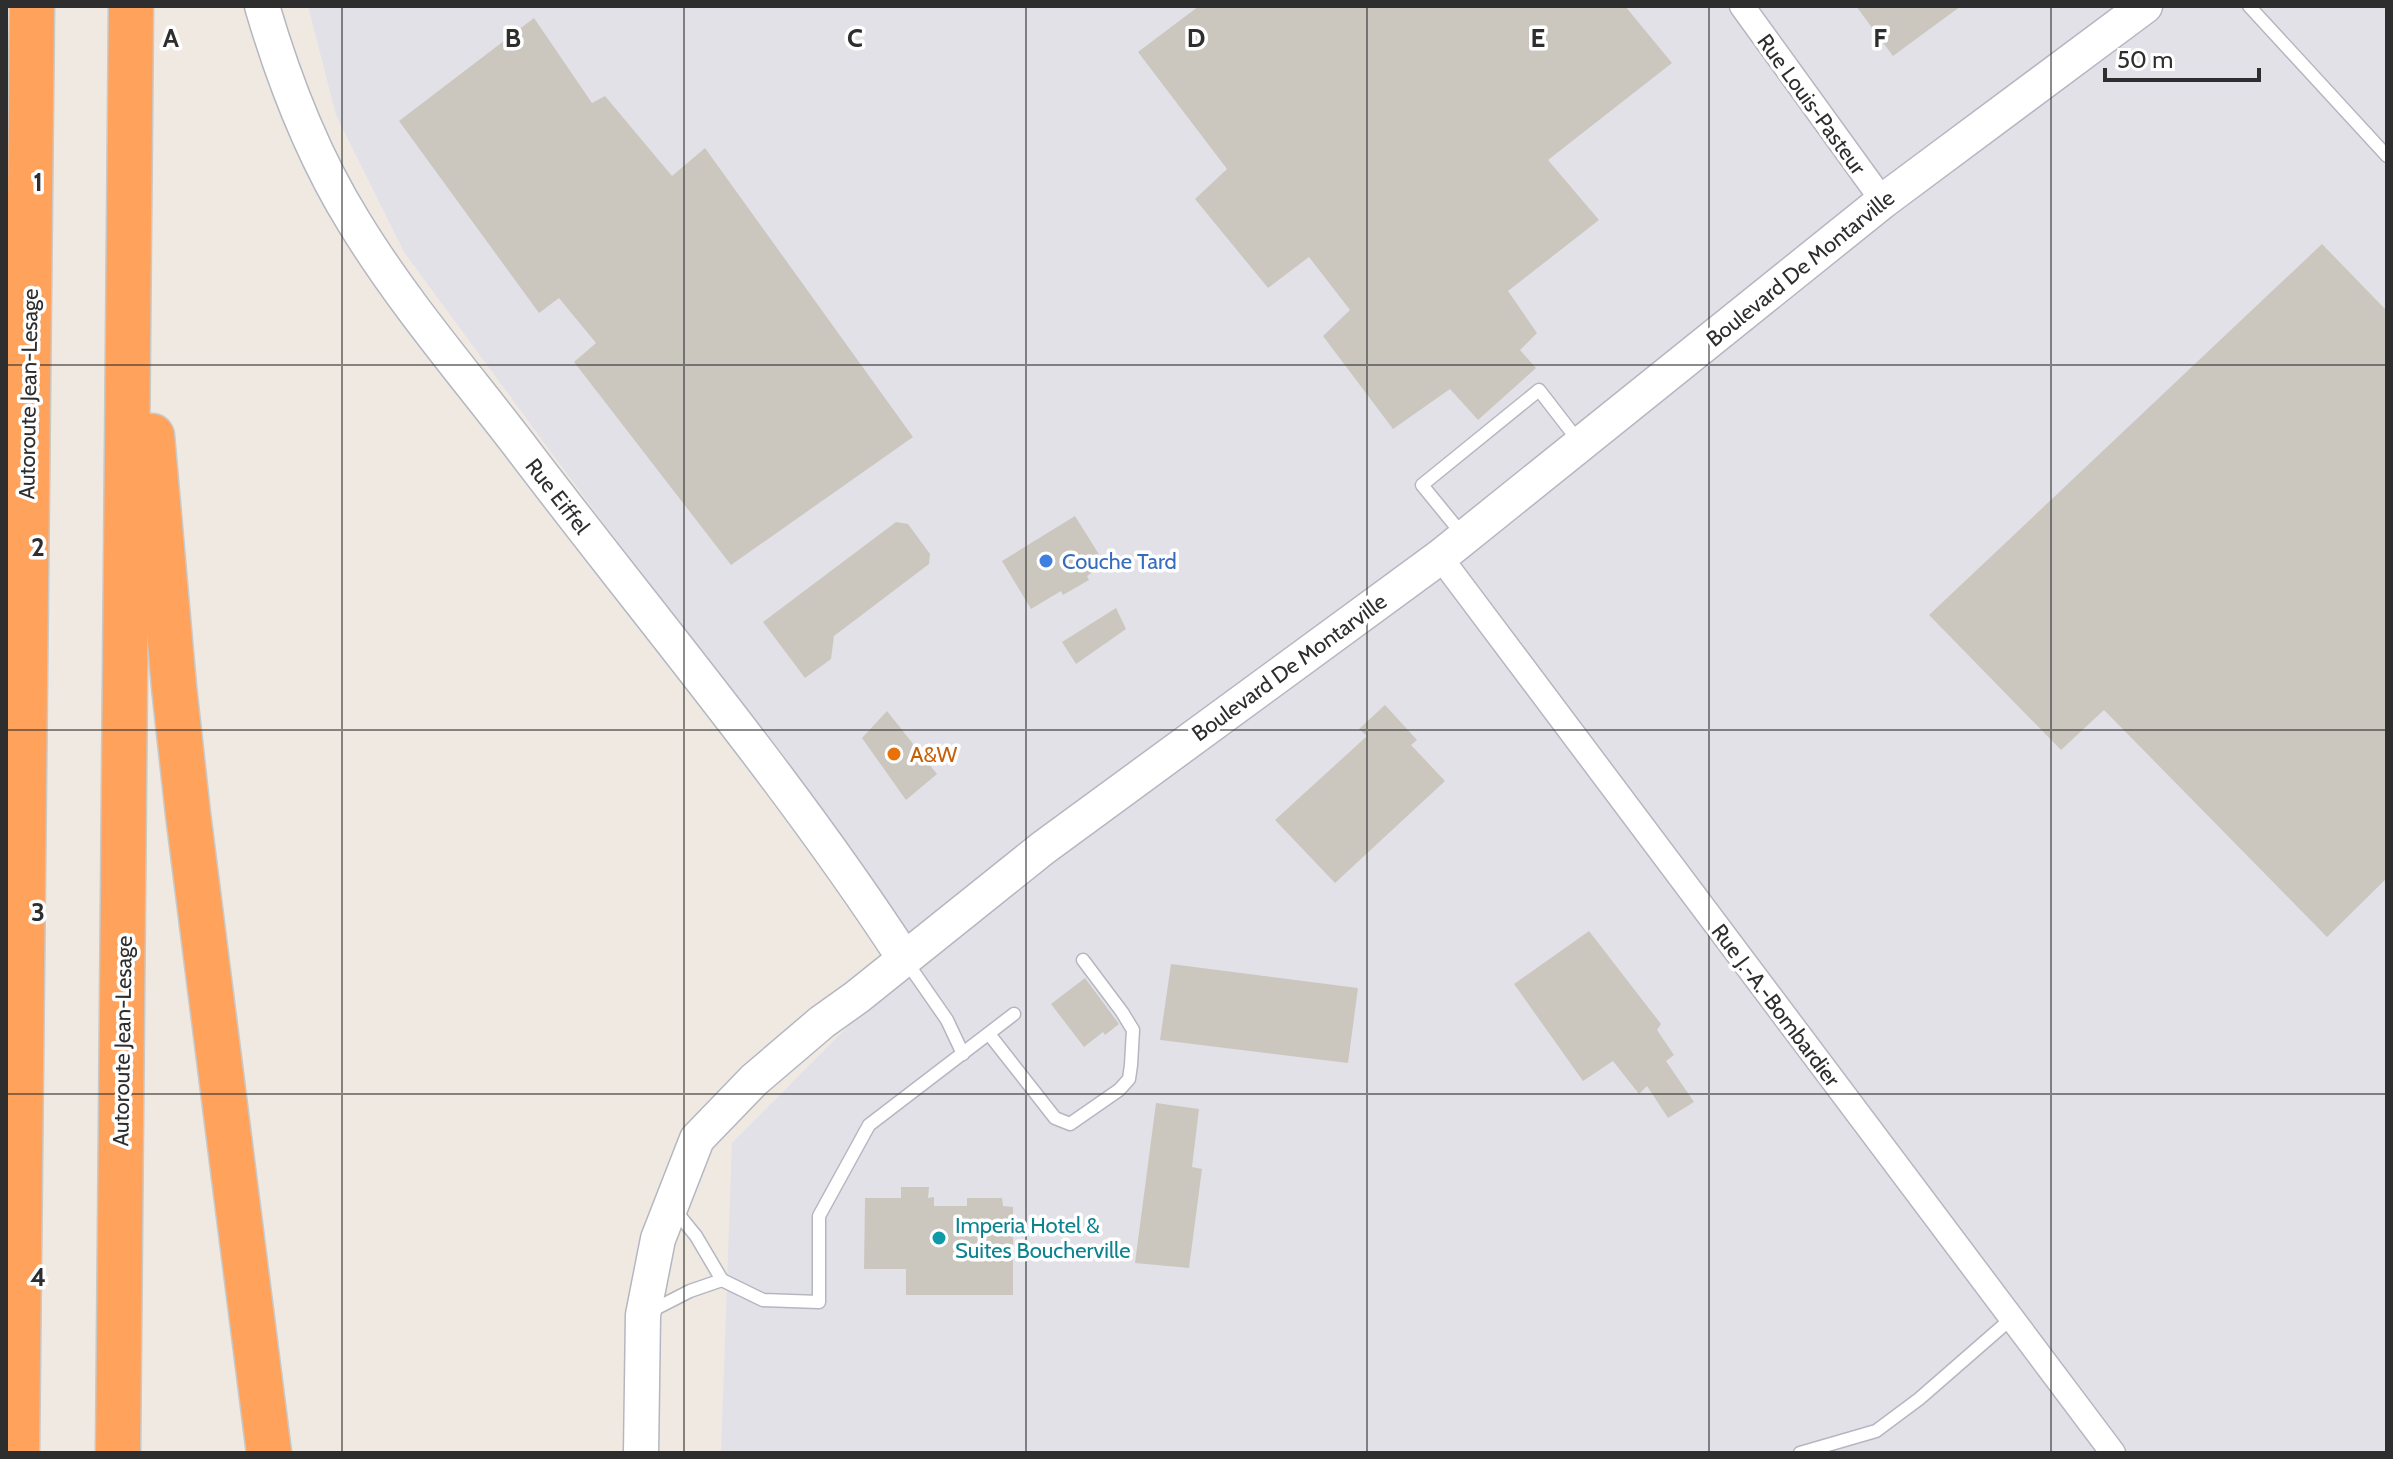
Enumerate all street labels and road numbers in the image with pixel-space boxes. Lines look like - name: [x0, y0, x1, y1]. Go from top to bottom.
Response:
- street label: Rue Louis-Pasteur: [1752, 29, 1872, 180]
- street label: Boulevard De Montarville: [1701, 184, 1900, 352]
- street label: Autoroute Jean-Lesage: [13, 288, 44, 500]
- street label: Rue Eiffel: [520, 453, 596, 540]
- street label: Boulevard De Montarville: [1187, 588, 1392, 747]
- street label: Rue J.-A.-Bombardier: [1706, 919, 1846, 1092]
- street label: Autoroute Jean-Lesage: [107, 935, 138, 1147]

